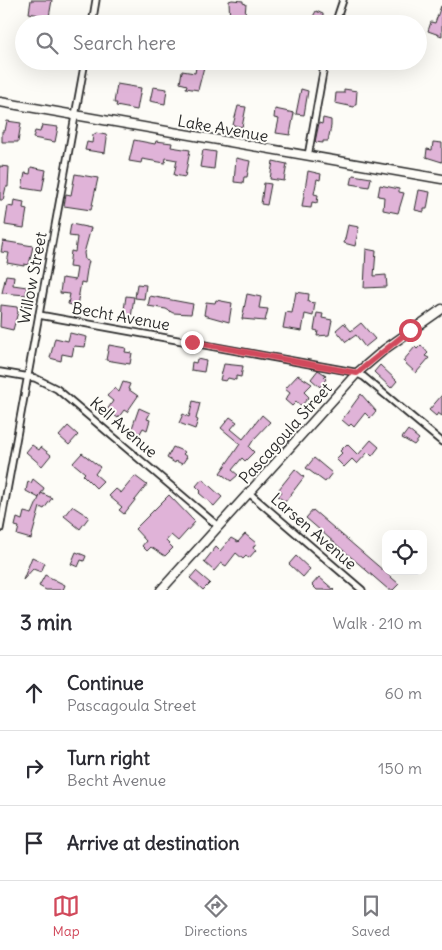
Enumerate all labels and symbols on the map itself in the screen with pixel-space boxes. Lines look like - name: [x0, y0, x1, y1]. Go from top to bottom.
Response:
- street label: Lake Avenue: [176, 110, 270, 146]
- street label: Willow Street: [13, 230, 51, 326]
- street label: Becht Avenue: [70, 298, 172, 334]
- route start: [399, 319, 422, 342]
- route end: [181, 331, 204, 354]
- street label: Pascagoula Street: [234, 378, 336, 488]
- street label: Kell Avenue: [86, 392, 162, 462]
- street label: Larsen Avenue: [267, 488, 361, 574]

